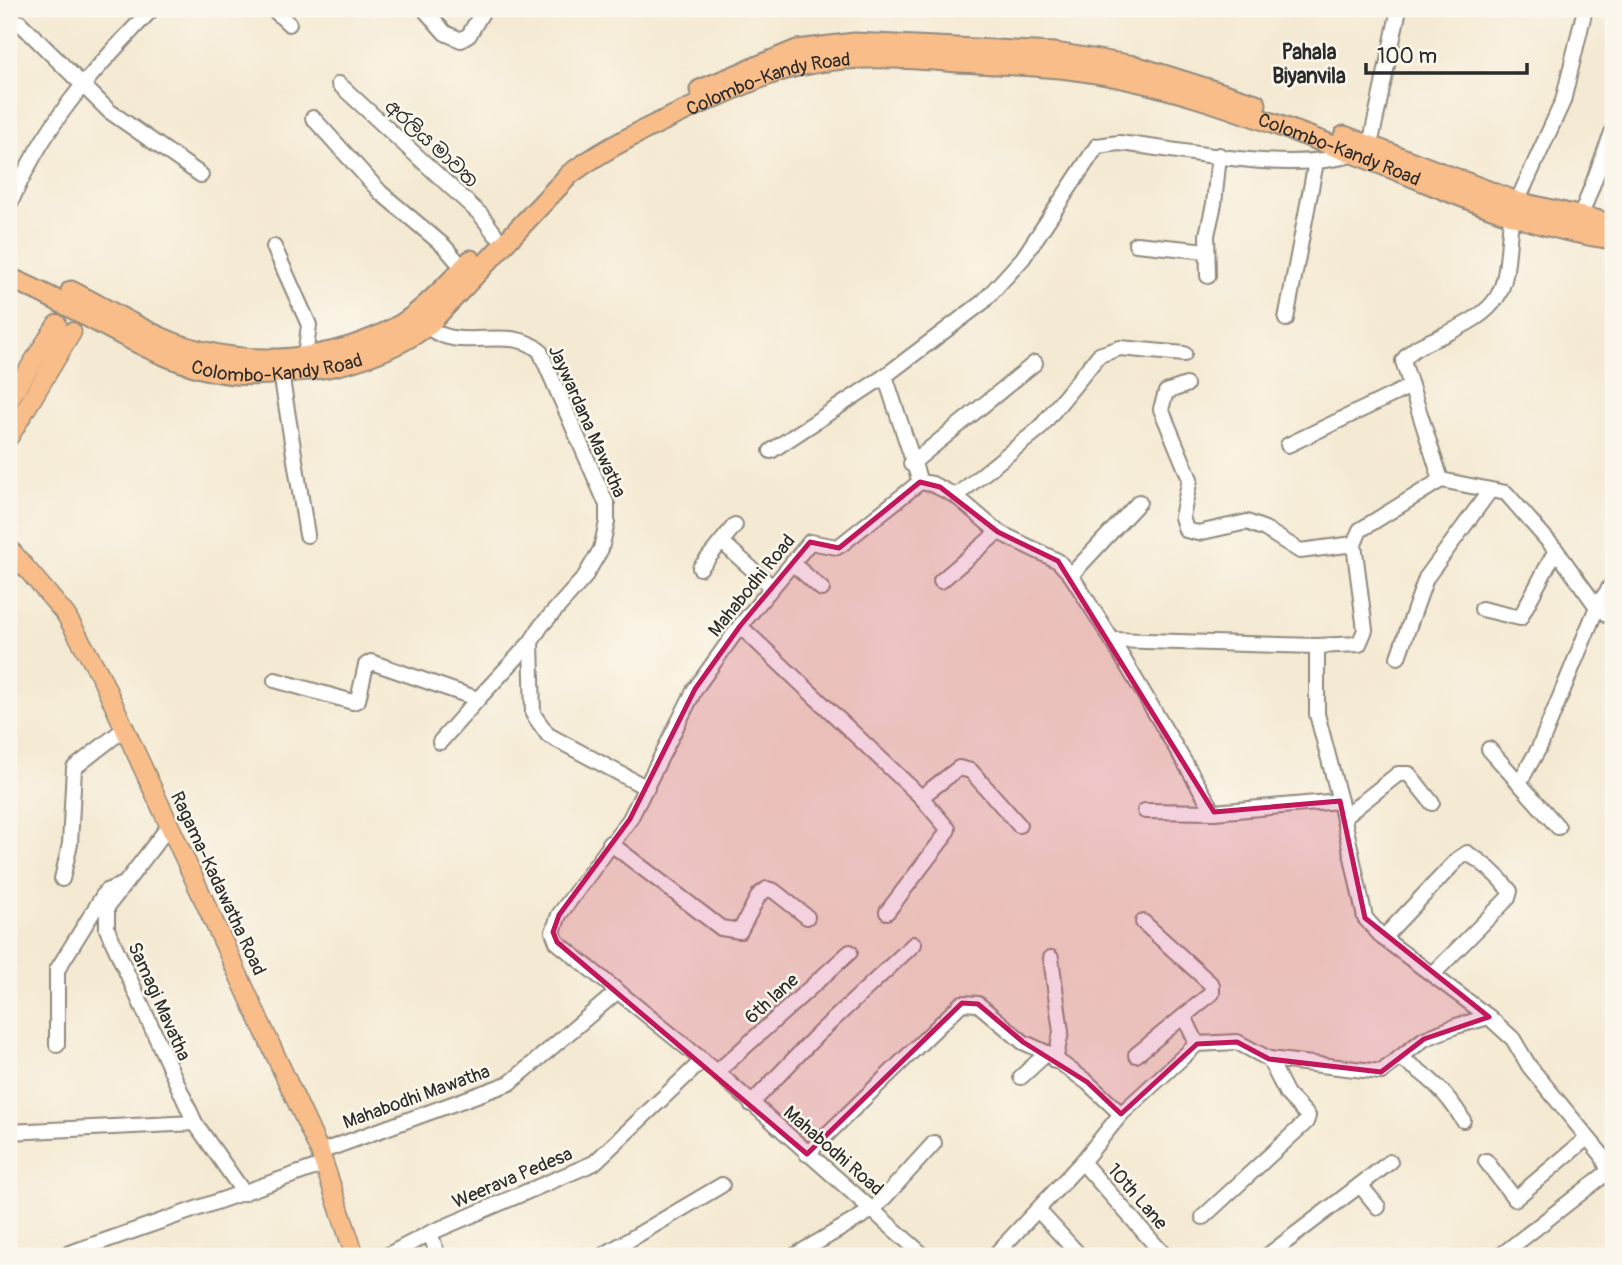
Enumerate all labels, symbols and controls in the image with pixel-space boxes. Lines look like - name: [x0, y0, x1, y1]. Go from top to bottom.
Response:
- scale bar: [1366, 32, 1528, 76]
- district label: Pahala Biyanvila: [1272, 39, 1346, 90]
- text: 100 m: [1377, 43, 1437, 70]
- street label: Colombo-Kandy Road: [682, 48, 851, 121]
- street label: අරලිය මාවත: [380, 94, 483, 193]
- street label: Colombo-Kandy Road: [1255, 108, 1424, 192]
- street label: Jaywardana Mawatha: [543, 341, 632, 502]
- street label: Colombo-Kandy Road: [188, 348, 365, 388]
- street label: Mahabodhi Road: [703, 529, 800, 642]
- street label: Ragama-Kadawatha Road: [165, 788, 271, 979]
- street label: Samagi Mavatha: [122, 938, 196, 1065]
- street label: 6th lane: [740, 968, 804, 1029]
- street label: Mahabodhi Mawatha: [340, 1059, 493, 1135]
- street label: Mahabodhi Road: [778, 1101, 888, 1201]
- street label: Weerava Pedesa: [449, 1142, 576, 1214]
- street label: 10th Lane: [1102, 1159, 1173, 1235]

